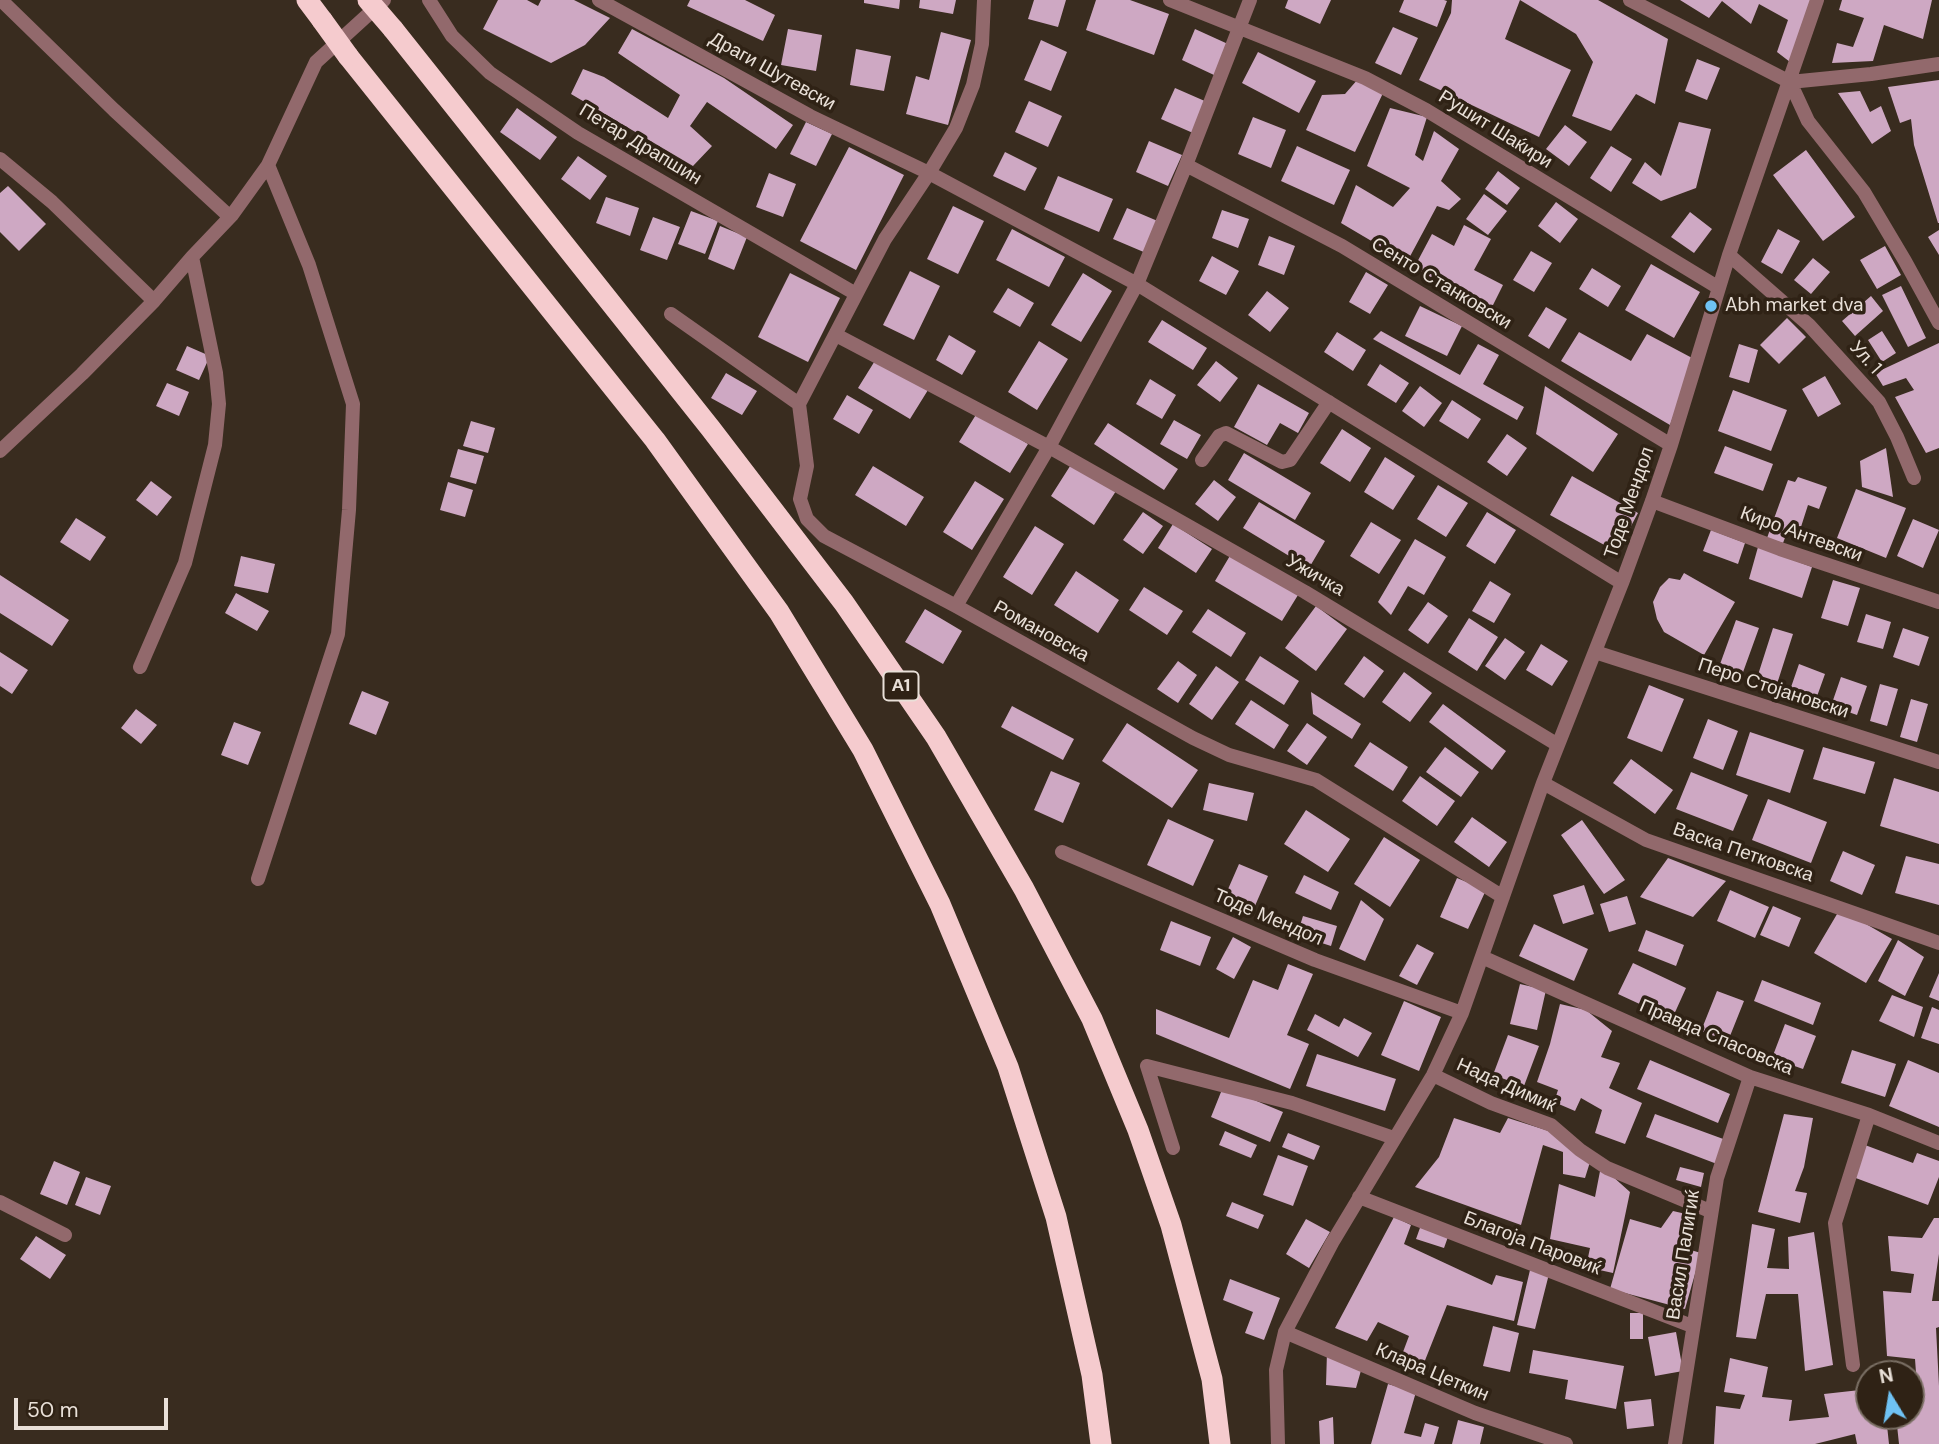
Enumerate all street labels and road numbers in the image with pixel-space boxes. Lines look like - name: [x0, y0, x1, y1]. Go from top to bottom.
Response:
- street label: Драги Шутевски: [705, 28, 839, 116]
- street label: Рушит Шаќири: [1434, 86, 1556, 174]
- street label: Петар Драпшин: [575, 99, 705, 191]
- street label: Сенто Станковски: [1367, 233, 1515, 335]
- street label: Ул. 1: [1844, 337, 1886, 379]
- street label: Тоде Мендол: [1600, 444, 1660, 562]
- street label: Киро Антевски: [1737, 502, 1865, 568]
- street label: Ужичка: [1282, 550, 1348, 602]
- street label: Романовска: [989, 596, 1093, 668]
- street label: Перо Стојановски: [1695, 654, 1851, 724]
- road number: A1: [884, 672, 918, 700]
- street label: Васка Петковска: [1670, 818, 1816, 888]
- street label: Тоде Мендол: [1210, 885, 1326, 951]
- street label: Правда Спасовска: [1636, 995, 1796, 1081]
- street label: Нада Димиќ: [1453, 1054, 1559, 1118]
- street label: Васил Палигиќ: [1662, 1188, 1706, 1322]
- street label: Благоја Паровиќ: [1460, 1207, 1604, 1281]
- street label: Клара Цеткин: [1372, 1339, 1492, 1407]

